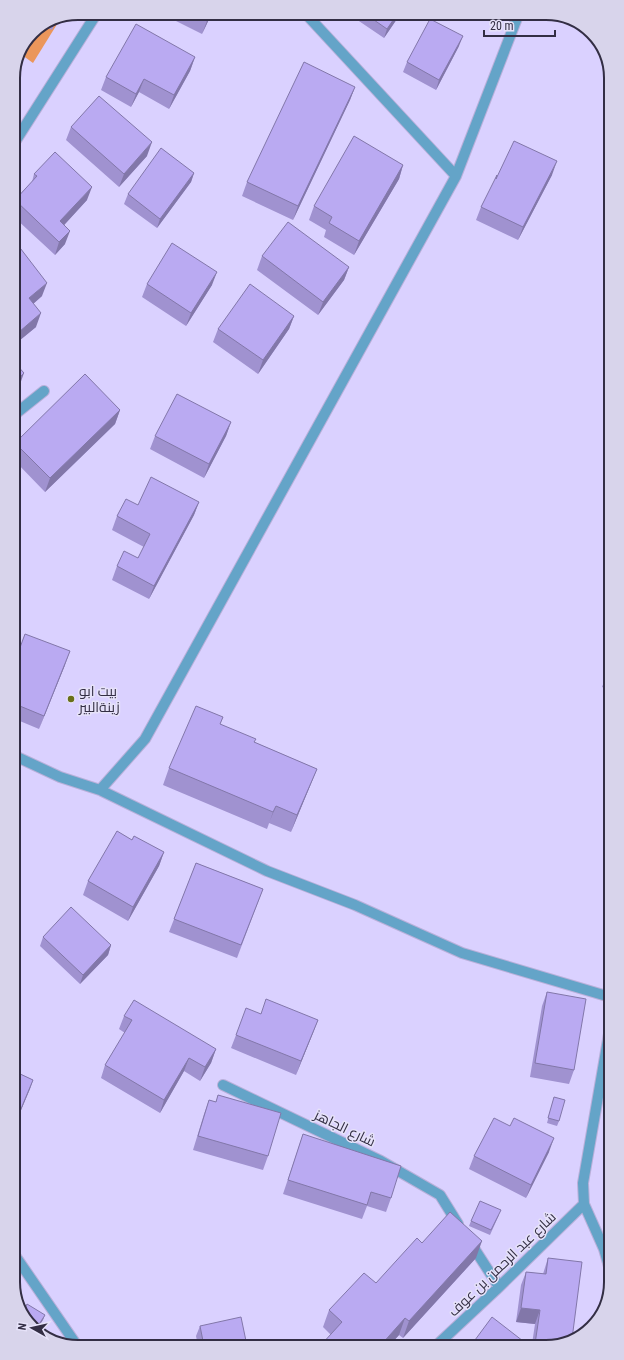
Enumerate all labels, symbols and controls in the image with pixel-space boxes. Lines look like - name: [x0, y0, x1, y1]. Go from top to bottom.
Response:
- scale bar: [484, 12, 555, 38]
- text: 20 m: [490, 19, 514, 33]
- place label: بيت ابو زينةالبير: [78, 683, 120, 715]
- marker: بيت ابو زينةالبير: [66, 694, 76, 704]
- street label: شارع الجاهز: [311, 1106, 378, 1151]
- street label: شارع عبد الرحمن بن عوف: [445, 1209, 560, 1320]
- north arrow: [12, 1308, 52, 1348]
- text: N: [16, 1322, 30, 1331]

